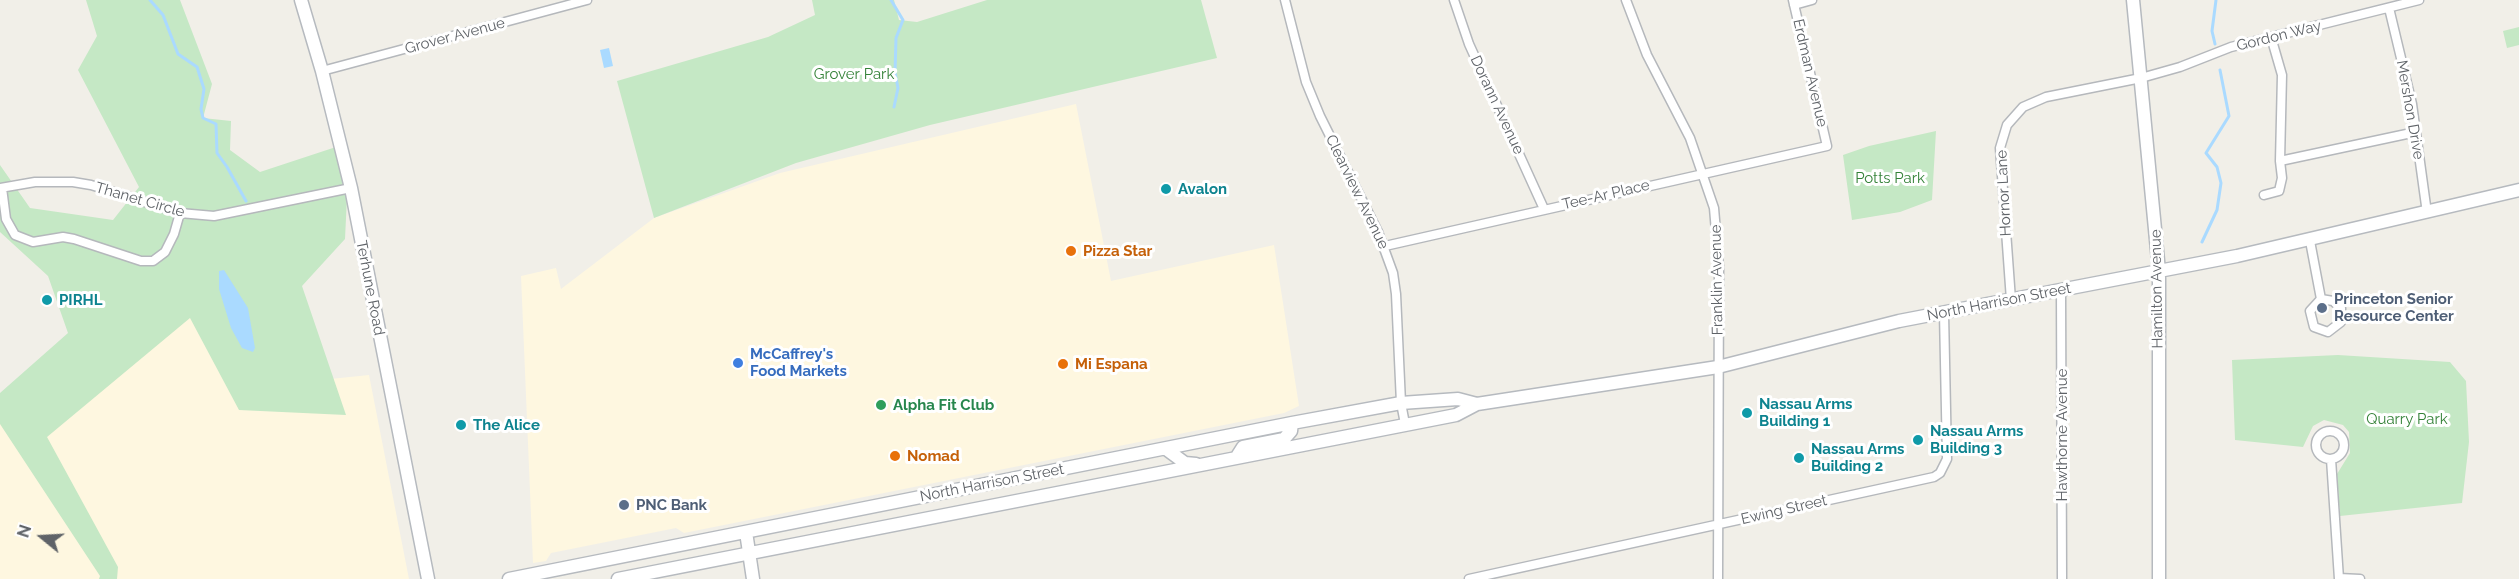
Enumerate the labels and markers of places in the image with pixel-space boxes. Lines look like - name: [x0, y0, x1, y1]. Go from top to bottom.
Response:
- place label: Avalon: [1178, 180, 1227, 198]
- marker: Avalon: [1159, 182, 1173, 196]
- place label: Pizza Star: [1083, 242, 1152, 260]
- marker: Pizza Star: [1064, 244, 1078, 258]
- place label: Princeton Senior Resource Center: [2334, 290, 2454, 325]
- place label: PIRHL: [59, 291, 103, 309]
- marker: PIRHL: [40, 293, 54, 307]
- marker: Princeton Senior Resource Center: [2315, 301, 2329, 315]
- place label: McCaffrey's Food Markets: [750, 345, 847, 380]
- place label: Mi Espana: [1075, 355, 1148, 373]
- marker: McCaffrey's Food Markets: [731, 356, 745, 370]
- marker: Mi Espana: [1056, 357, 1070, 371]
- place label: Nassau Arms Building 1: [1759, 395, 1853, 430]
- place label: Alpha Fit Club: [893, 396, 994, 414]
- marker: Alpha Fit Club: [874, 398, 888, 412]
- marker: Nassau Arms Building 1: [1740, 406, 1754, 420]
- place label: The Alice: [473, 416, 540, 434]
- marker: The Alice: [454, 418, 468, 432]
- place label: Nassau Arms Building 3: [1930, 422, 2024, 457]
- marker: Nassau Arms Building 3: [1911, 433, 1925, 447]
- place label: Nassau Arms Building 2: [1811, 440, 1905, 475]
- place label: Nomad: [907, 447, 960, 465]
- marker: Nomad: [888, 449, 902, 463]
- marker: Nassau Arms Building 2: [1792, 451, 1806, 465]
- place label: PNC Bank: [636, 496, 707, 514]
- marker: PNC Bank: [617, 498, 631, 512]

